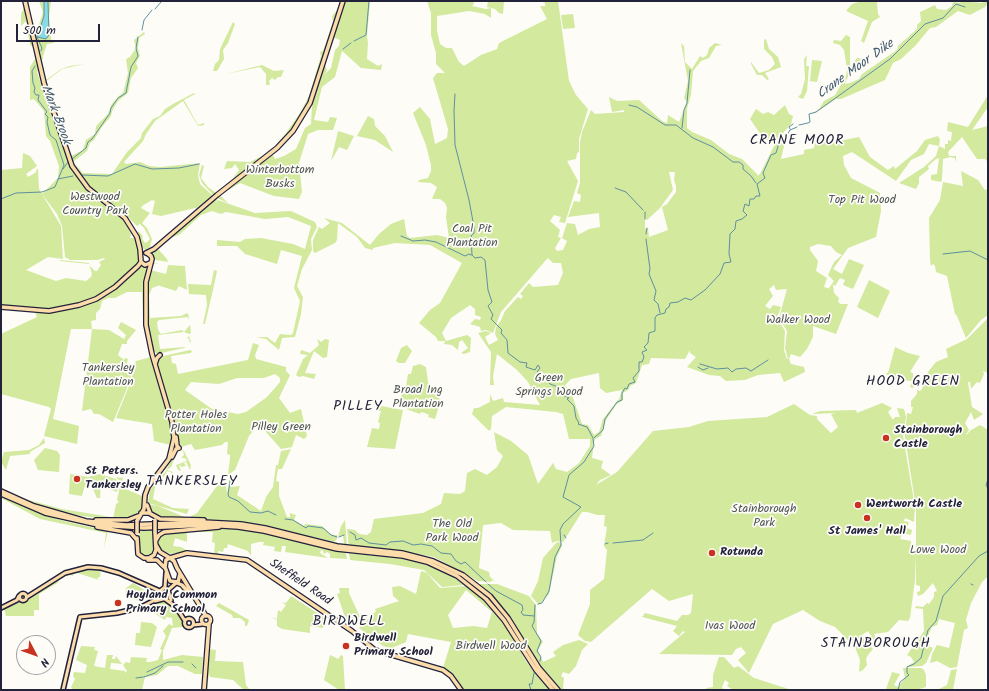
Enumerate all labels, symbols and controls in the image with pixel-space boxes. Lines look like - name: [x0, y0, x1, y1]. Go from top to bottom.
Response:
- scale bar: [18, 16, 102, 42]
- text: 500 m: [23, 21, 56, 40]
- water label: Crane Moor Dike: [815, 37, 897, 103]
- water label: Mark Brook: [37, 83, 73, 147]
- district label: CRANE MOOR: [750, 134, 844, 150]
- park label: Winterbottom Busks: [246, 164, 314, 192]
- park label: Westwood Country Park: [62, 191, 128, 219]
- park label: Top Pit Wood: [828, 194, 896, 208]
- park label: Coal Pit Plantation: [446, 223, 498, 251]
- park label: Walker Wood: [766, 314, 830, 328]
- park label: Tankersley Plantation: [82, 362, 134, 390]
- park label: Green Springs Wood: [515, 372, 583, 400]
- district label: HOOD GREEN: [866, 375, 960, 391]
- park label: Broad Ing Plantation: [392, 384, 444, 412]
- district label: PILLEY: [333, 400, 383, 416]
- park label: Potter Holes Plantation: [165, 409, 227, 437]
- park label: Pilley Green: [251, 421, 311, 435]
- place label: Stainborough Castle: [894, 424, 962, 452]
- marker: Stainborough Castle: [881, 433, 891, 443]
- place label: St Peters. Tankersley: [85, 465, 141, 493]
- marker: St Peters. Tankersley: [72, 474, 82, 484]
- district label: TANKERSLEY: [146, 475, 238, 491]
- place label: Wentworth Castle: [866, 498, 962, 512]
- marker: Wentworth Castle: [853, 500, 863, 510]
- park label: Stainborough Park: [732, 503, 796, 531]
- marker: St James' Hall: [862, 513, 872, 523]
- park label: The Old Park Wood: [426, 518, 478, 546]
- place label: St James' Hall: [828, 525, 906, 539]
- park label: Lowe Wood: [910, 544, 966, 558]
- place label: Rotunda: [720, 546, 763, 560]
- marker: Rotunda: [707, 548, 717, 558]
- street label: Sheffield Road: [266, 557, 334, 609]
- place label: Hoyland Common Primary School: [126, 589, 217, 617]
- marker: Hoyland Common Primary School: [113, 598, 123, 608]
- district label: BIRDWELL: [313, 615, 385, 631]
- park label: Ivas Wood: [705, 620, 755, 634]
- place label: Birdwell Primary School: [354, 632, 433, 660]
- north arrow: [16, 635, 56, 675]
- district label: STAINBOROUGH: [821, 637, 931, 653]
- park label: Birdwell Wood: [456, 640, 526, 654]
- marker: Birdwell Primary School: [341, 641, 351, 651]
- text: N: [35, 654, 53, 671]

